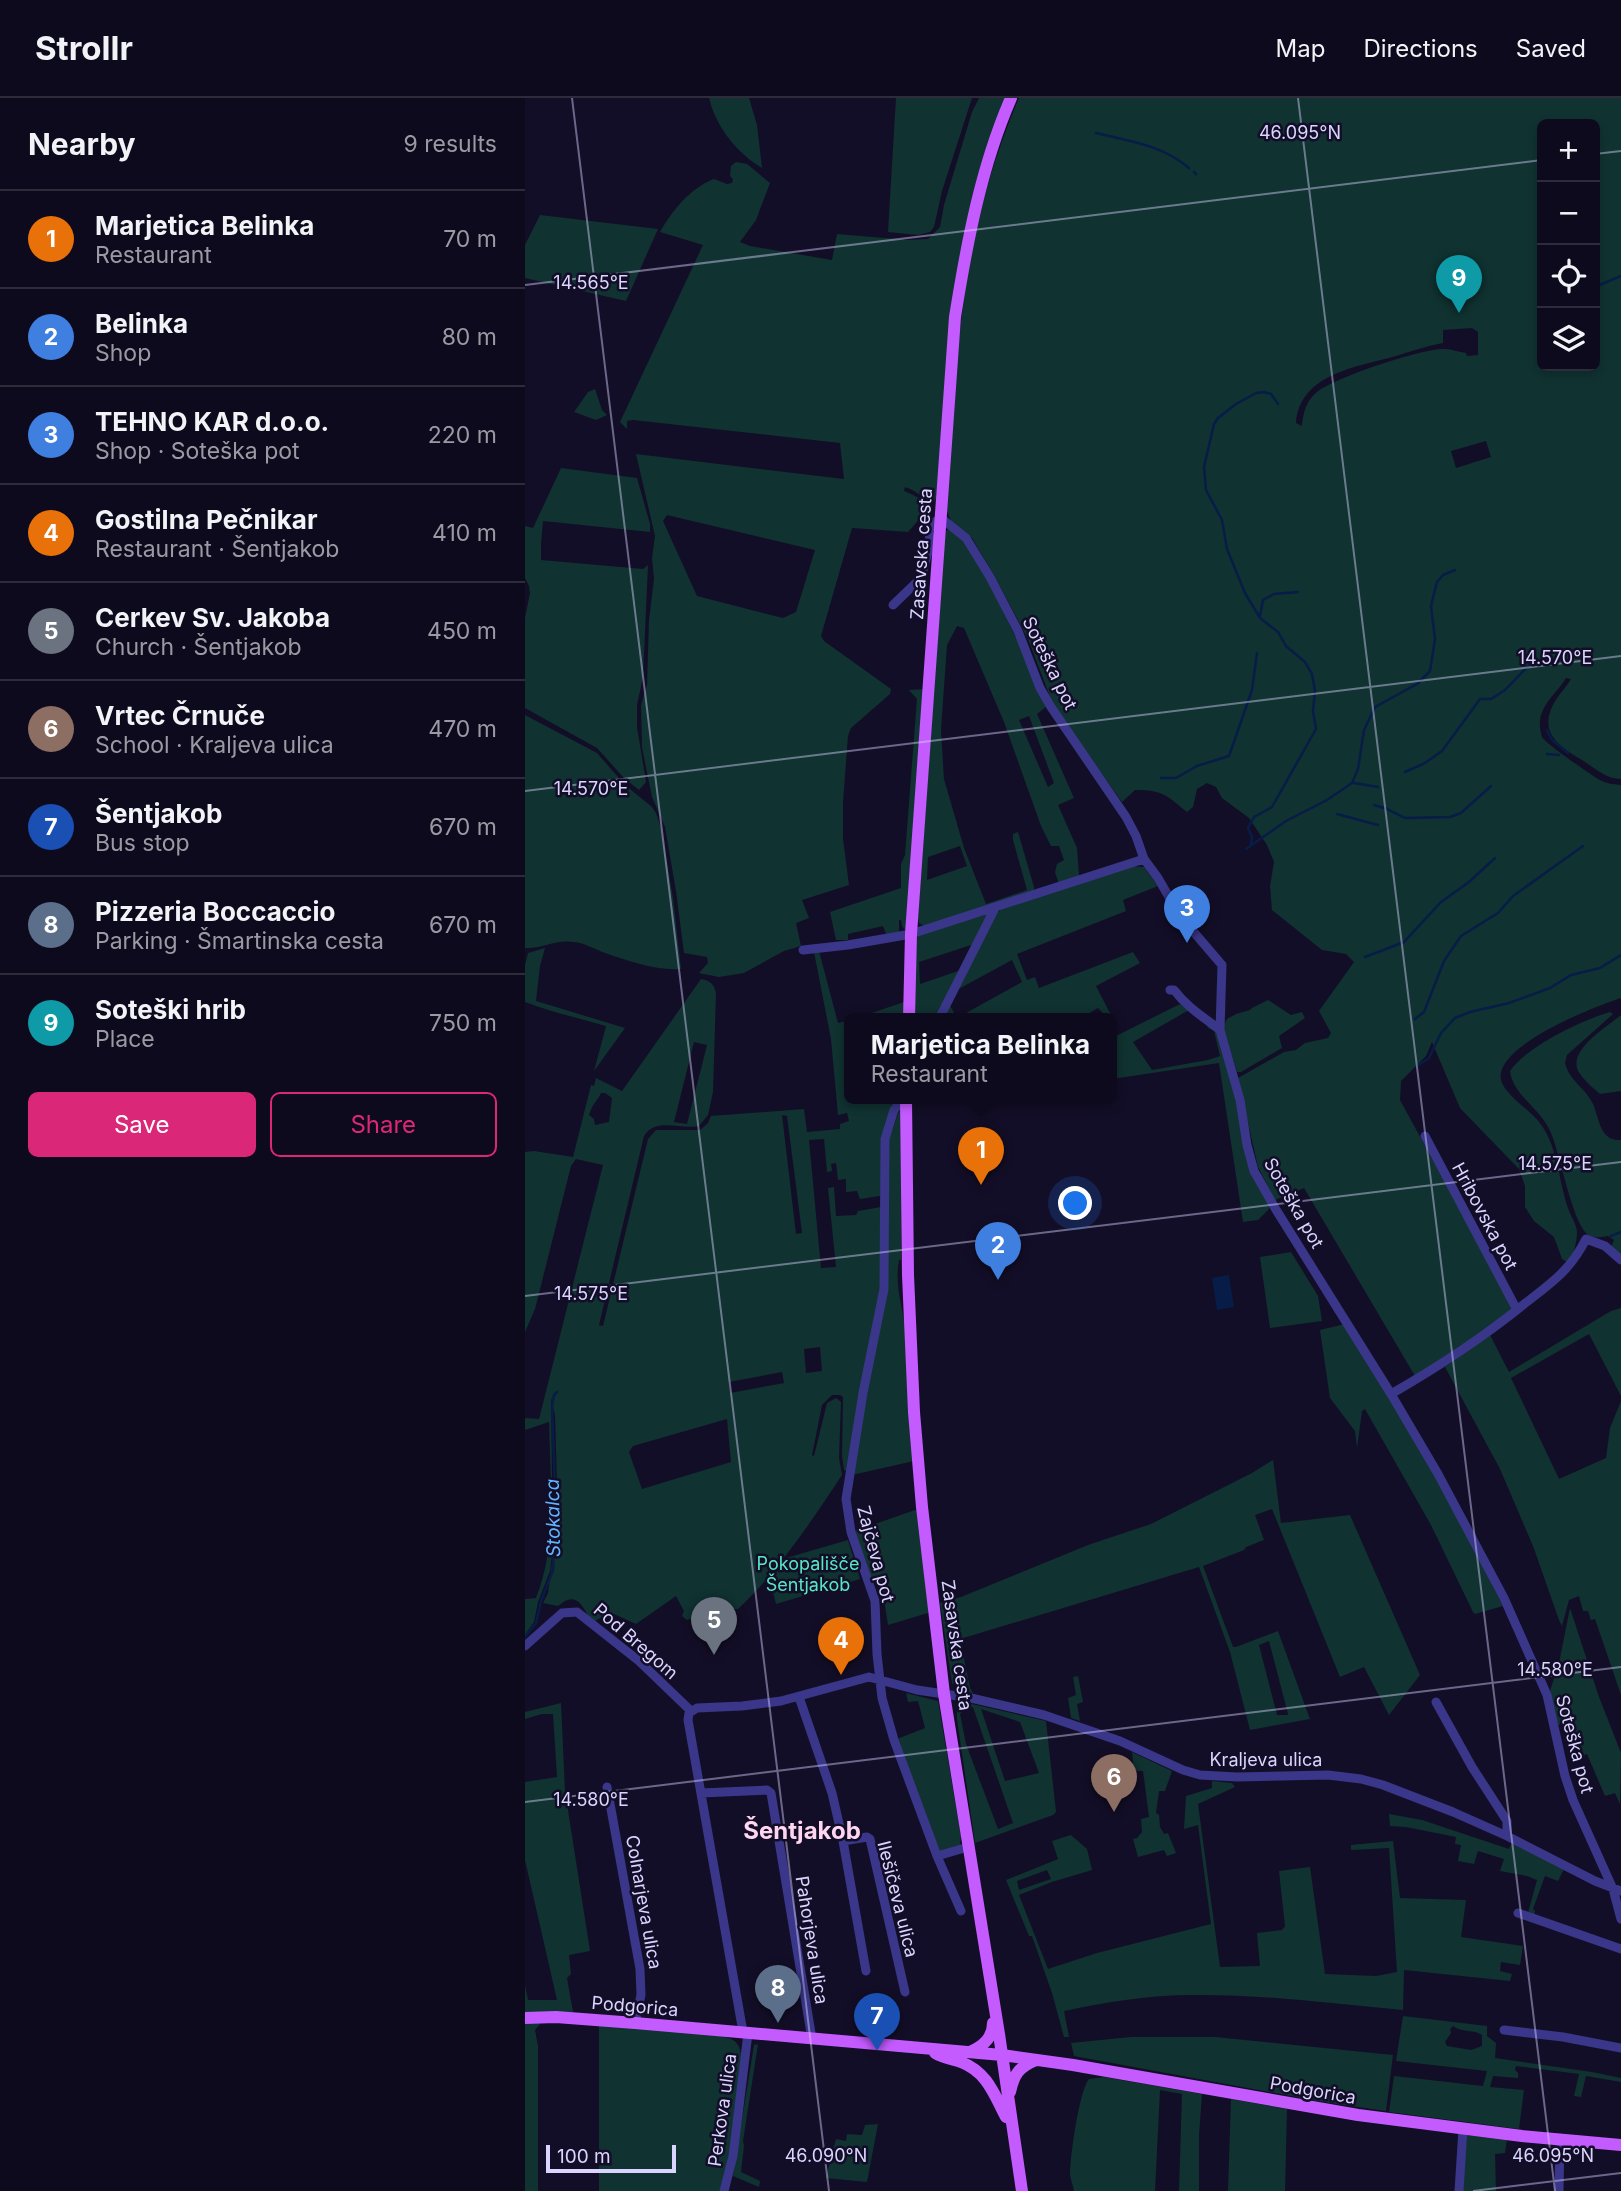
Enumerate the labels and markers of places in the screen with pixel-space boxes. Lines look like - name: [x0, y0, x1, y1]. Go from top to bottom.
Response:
- pin: 9: [1436, 255, 1482, 313]
- pin: 3: [1164, 885, 1210, 943]
- pin: 1: [958, 1127, 1004, 1185]
- pin: 2: [975, 1222, 1021, 1280]
- pin: 5: [691, 1597, 737, 1655]
- pin: 4: [818, 1617, 864, 1675]
- pin: 6: [1091, 1754, 1137, 1812]
- pin: 8: [755, 1965, 801, 2023]
- pin: 7: [854, 1993, 900, 2051]

